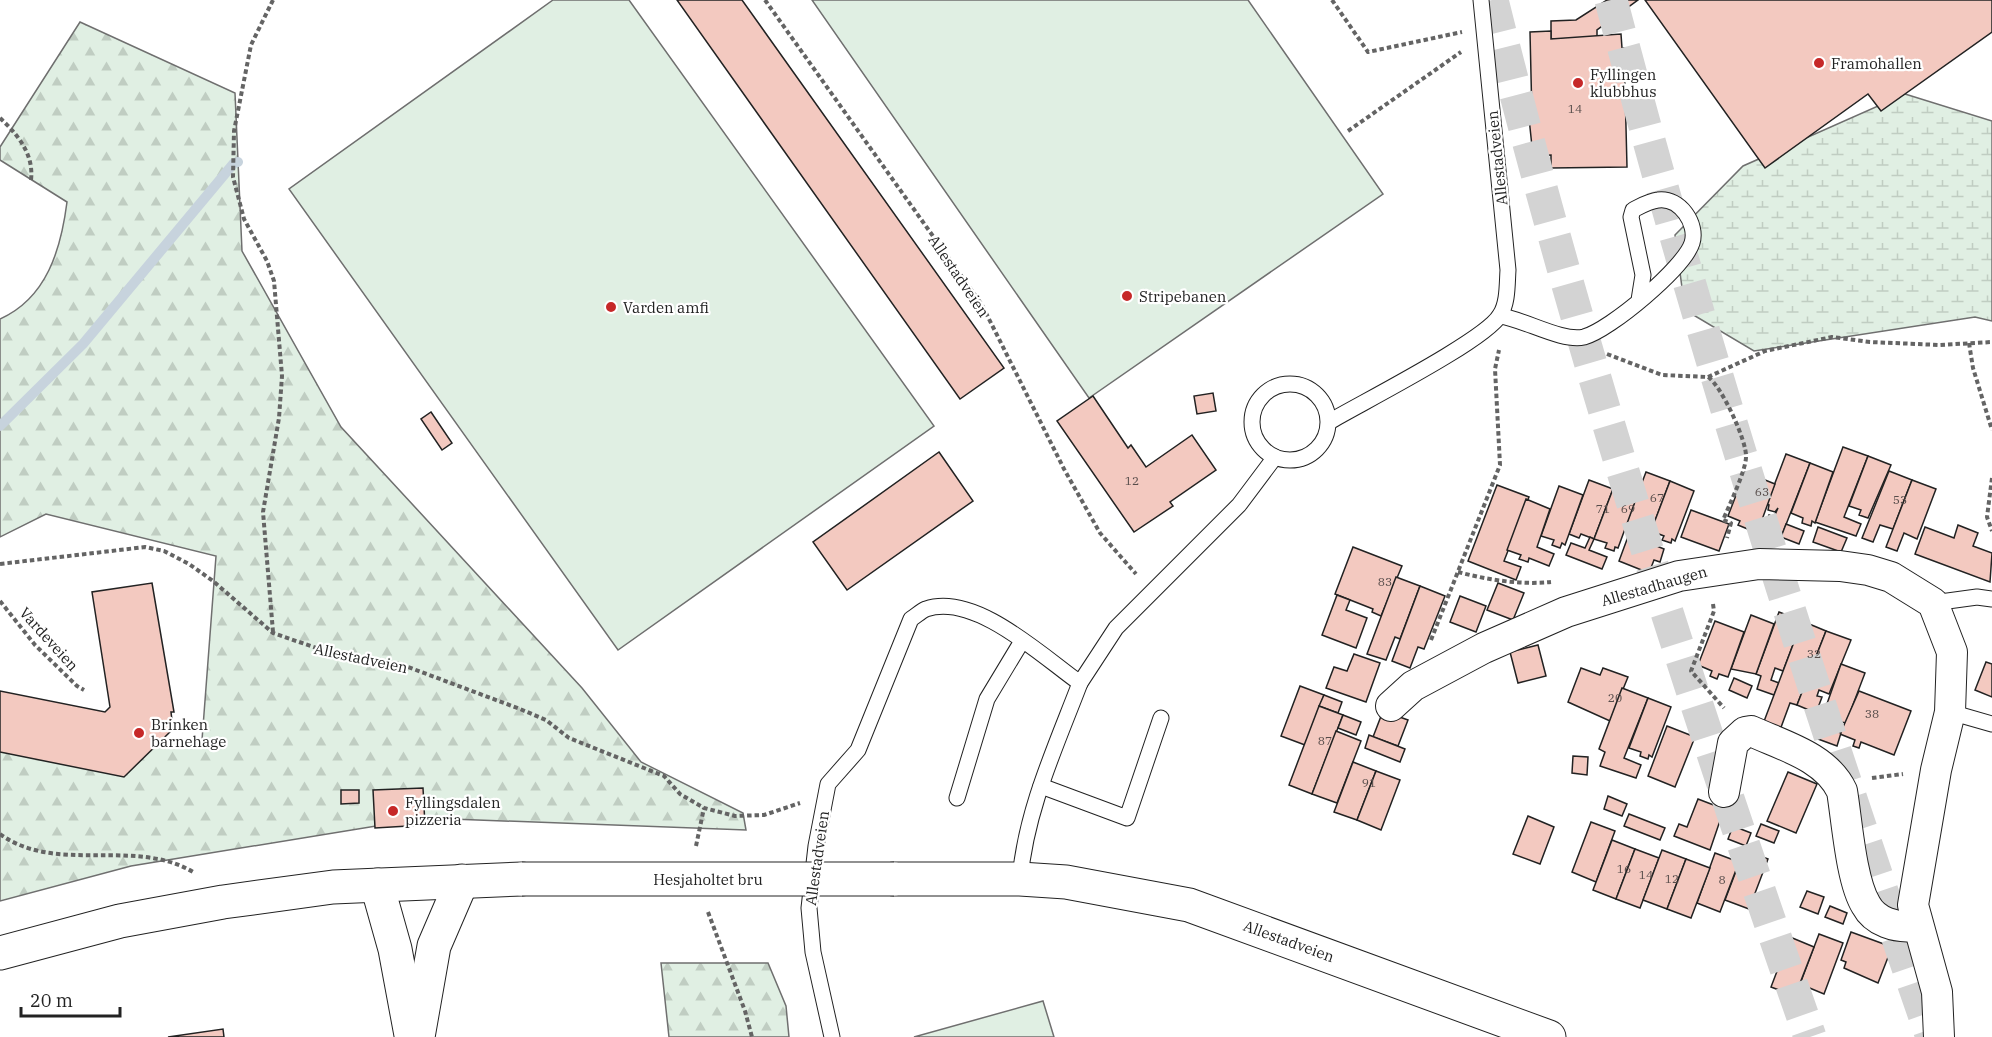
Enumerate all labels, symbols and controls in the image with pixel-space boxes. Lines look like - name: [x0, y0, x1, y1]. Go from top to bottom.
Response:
- place label: Framohallen: [1831, 54, 1922, 73]
- marker: Framohallen: [1812, 56, 1826, 70]
- place label: Fyllingen klubbhus: [1590, 65, 1657, 101]
- marker: Fyllingen klubbhus: [1571, 76, 1585, 90]
- house number: 14: [1568, 101, 1582, 116]
- street label: Allestadveien: [1483, 109, 1511, 206]
- street label: Allestadveien: [924, 231, 994, 321]
- place label: Stripebanen: [1139, 287, 1227, 306]
- marker: Stripebanen: [1120, 289, 1134, 303]
- place label: Varden amfi: [623, 298, 709, 317]
- marker: Varden amfi: [604, 300, 618, 314]
- house number: 12: [1125, 473, 1139, 488]
- house number: 63: [1755, 484, 1769, 499]
- house number: 67: [1650, 490, 1664, 505]
- house number: 53: [1893, 492, 1907, 507]
- house number: 71: [1596, 501, 1610, 516]
- house number: 69: [1621, 501, 1635, 516]
- street label: Allestadhaugen: [1599, 562, 1710, 610]
- house number: 83: [1378, 574, 1392, 589]
- street label: Vardeveien: [15, 603, 83, 675]
- street label: Allestadveien: [312, 639, 410, 677]
- house number: 32: [1807, 646, 1821, 661]
- house number: 20: [1608, 690, 1622, 705]
- house number: 38: [1865, 706, 1879, 721]
- place label: Brinken barnehage: [151, 715, 226, 751]
- marker: Brinken barnehage: [132, 726, 146, 740]
- house number: 87: [1318, 733, 1332, 748]
- house number: 91: [1362, 775, 1376, 790]
- place label: Fyllingsdalen pizzeria: [405, 793, 501, 829]
- marker: Fyllingsdalen pizzeria: [386, 804, 400, 818]
- street label: Allestadveien: [801, 809, 833, 906]
- house number: 16: [1617, 861, 1631, 876]
- house number: 14: [1639, 867, 1653, 882]
- street label: Hesjaholtet bru: [653, 870, 763, 889]
- house number: 12: [1665, 871, 1679, 886]
- house number: 8: [1718, 872, 1726, 887]
- street label: Allestadveien: [1241, 916, 1337, 966]
- scale bar: [21, 980, 120, 1018]
- text: 20 m: [30, 989, 73, 1012]

